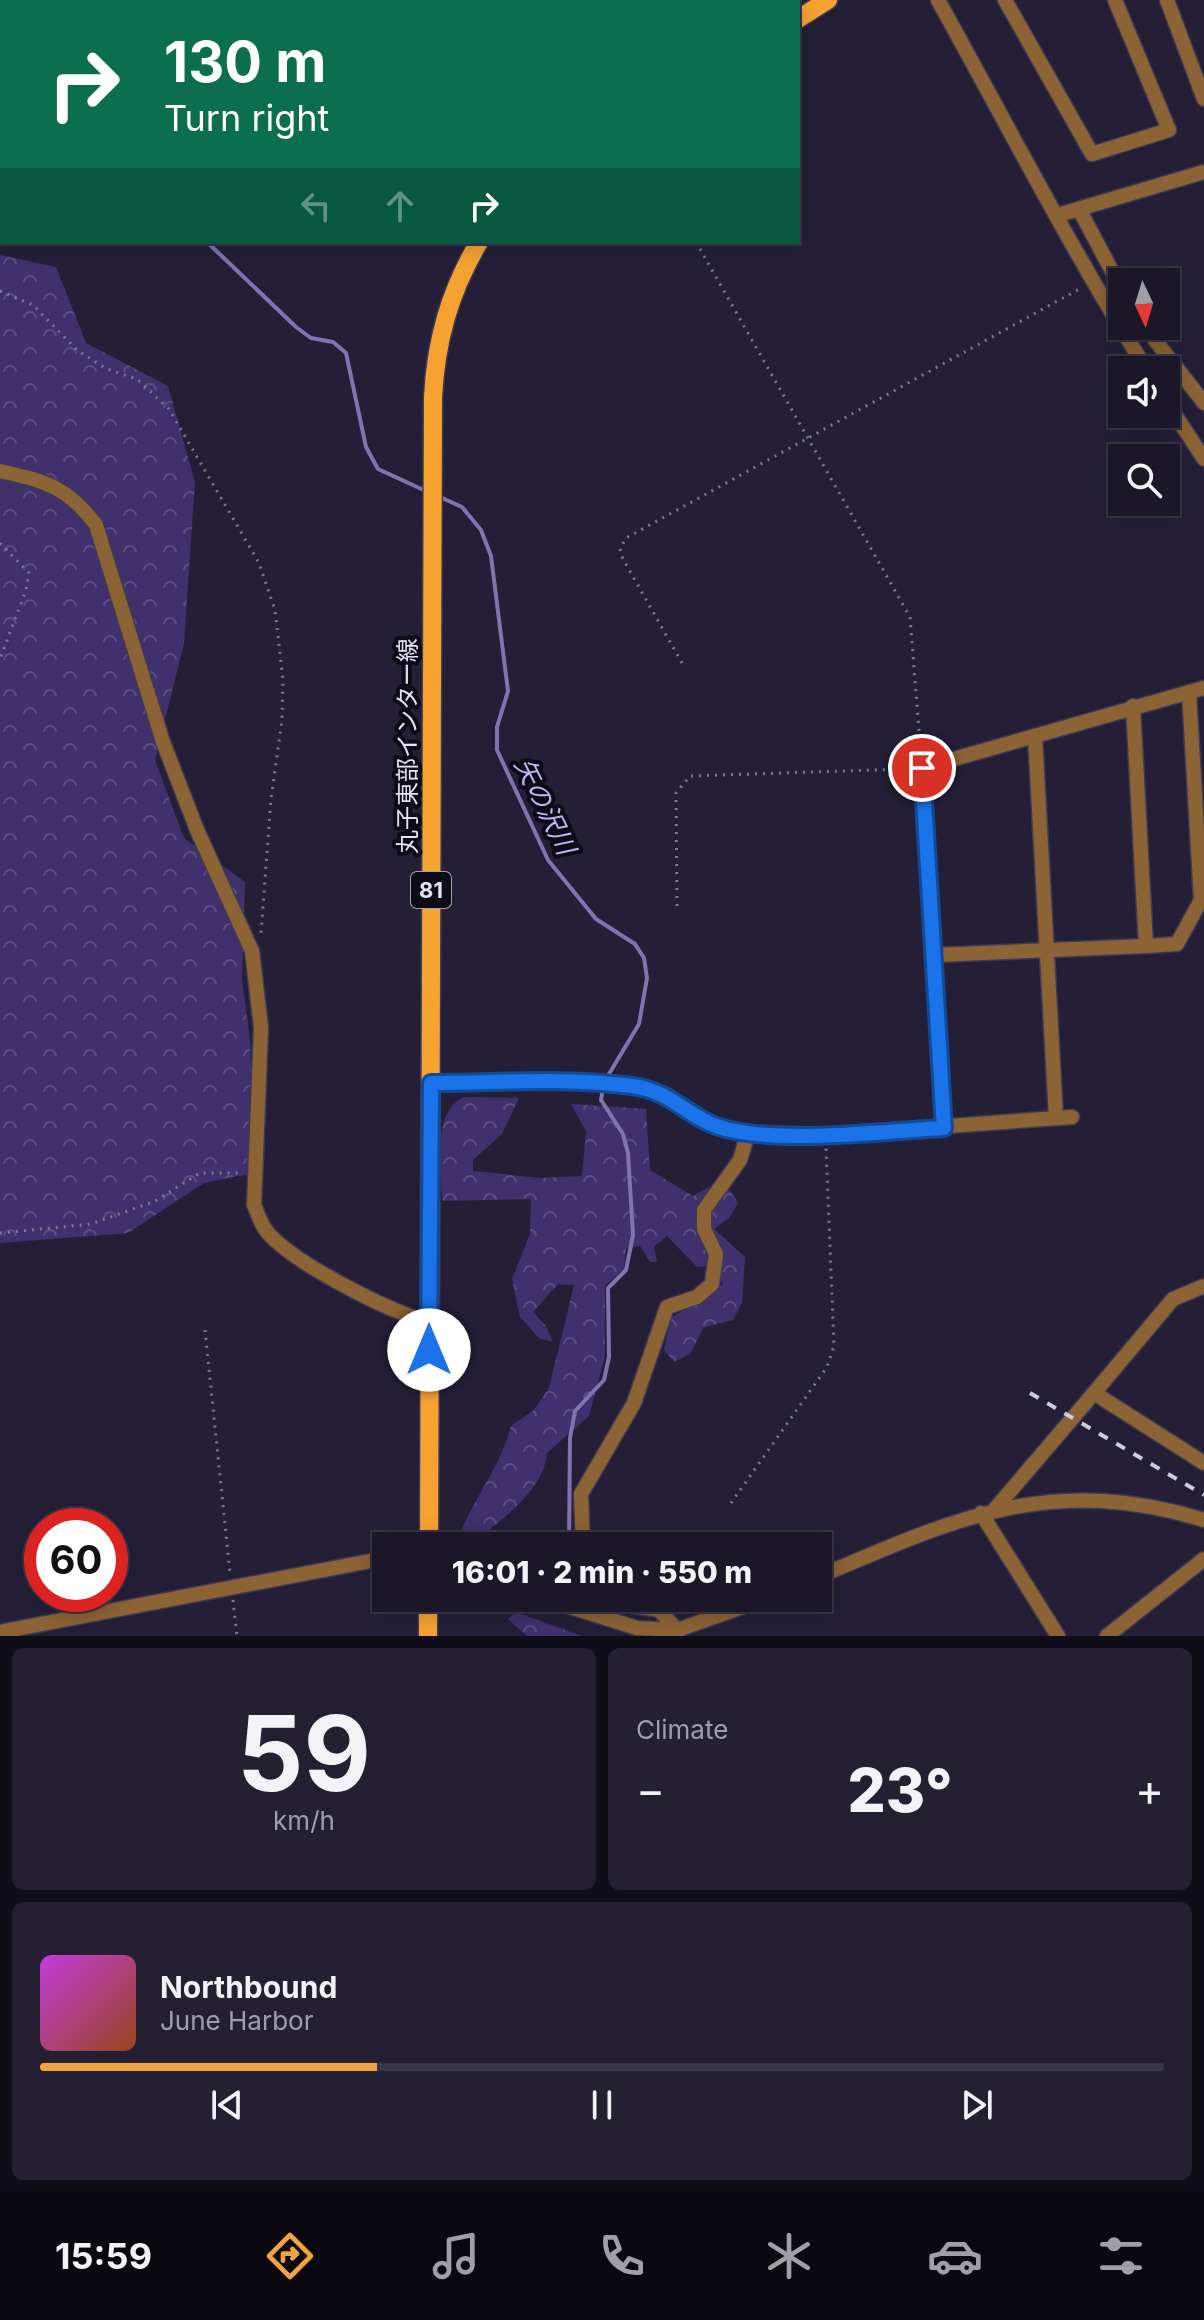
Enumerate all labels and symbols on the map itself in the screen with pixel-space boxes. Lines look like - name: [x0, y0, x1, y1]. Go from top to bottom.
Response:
- north arrow: [1108, 268, 1180, 340]
- street label: 丸子東部インター線: [393, 638, 422, 854]
- pin: [888, 734, 956, 802]
- water label: 矢の沢川: [509, 752, 583, 862]
- road number: 81: [411, 872, 451, 908]
- position arrow: [387, 1308, 471, 1392]
- speed limit sign: 60: [24, 1508, 128, 1612]

